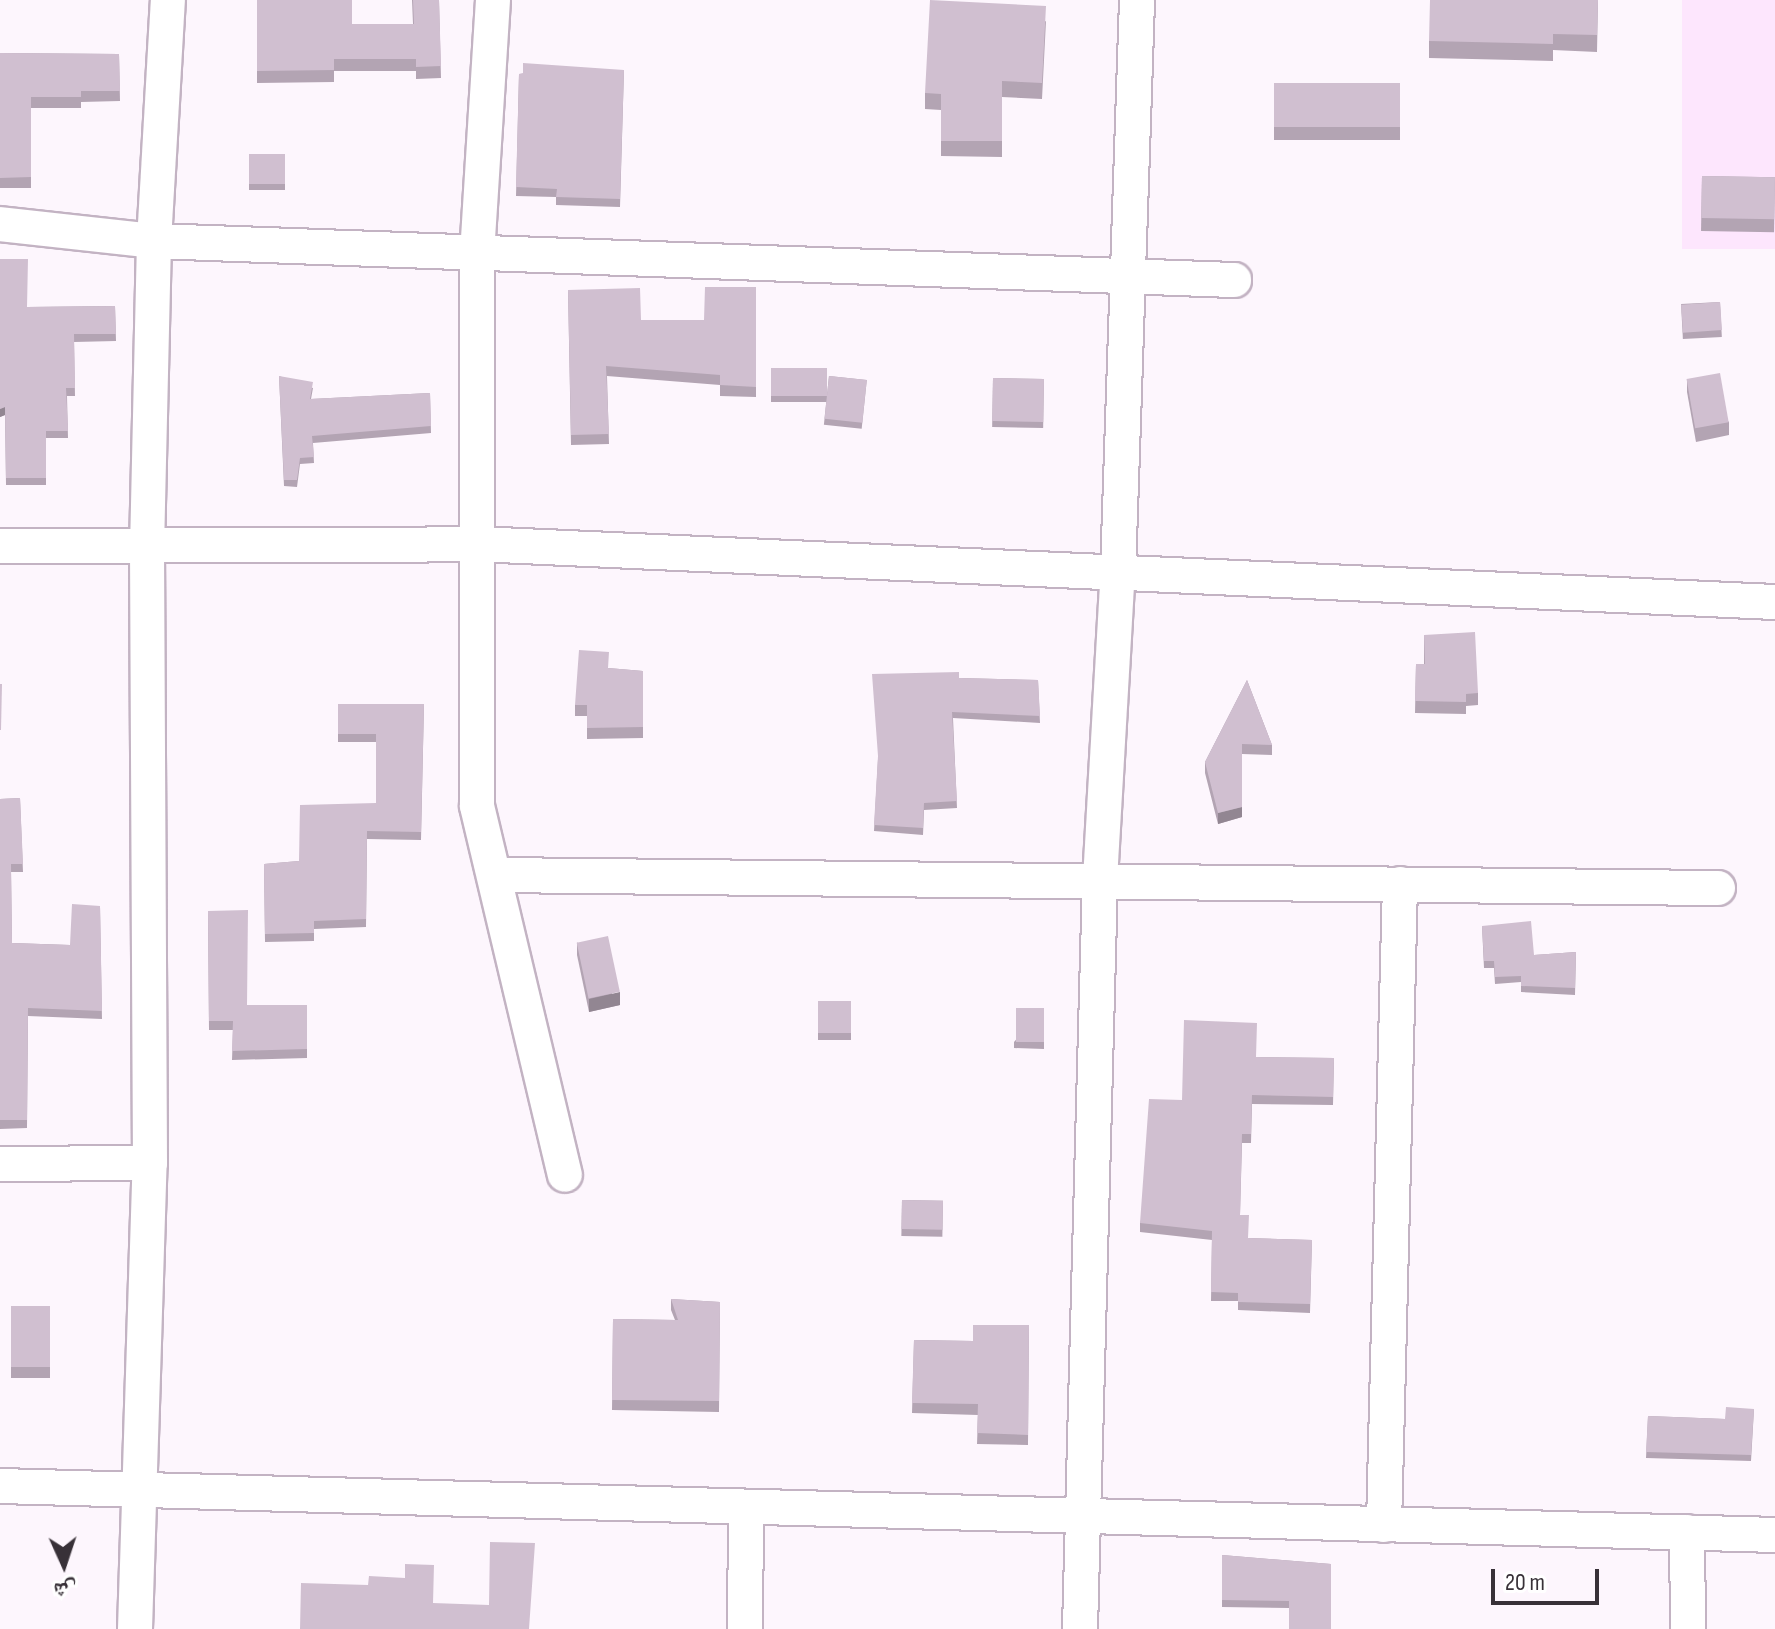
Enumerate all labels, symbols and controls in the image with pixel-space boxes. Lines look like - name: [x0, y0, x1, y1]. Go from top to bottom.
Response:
- north arrow: [24, 1525, 104, 1605]
- scale bar: [1495, 1553, 1603, 1603]
- text: 20 m: [1505, 1568, 1545, 1597]
- text: ش: [53, 1575, 78, 1604]

